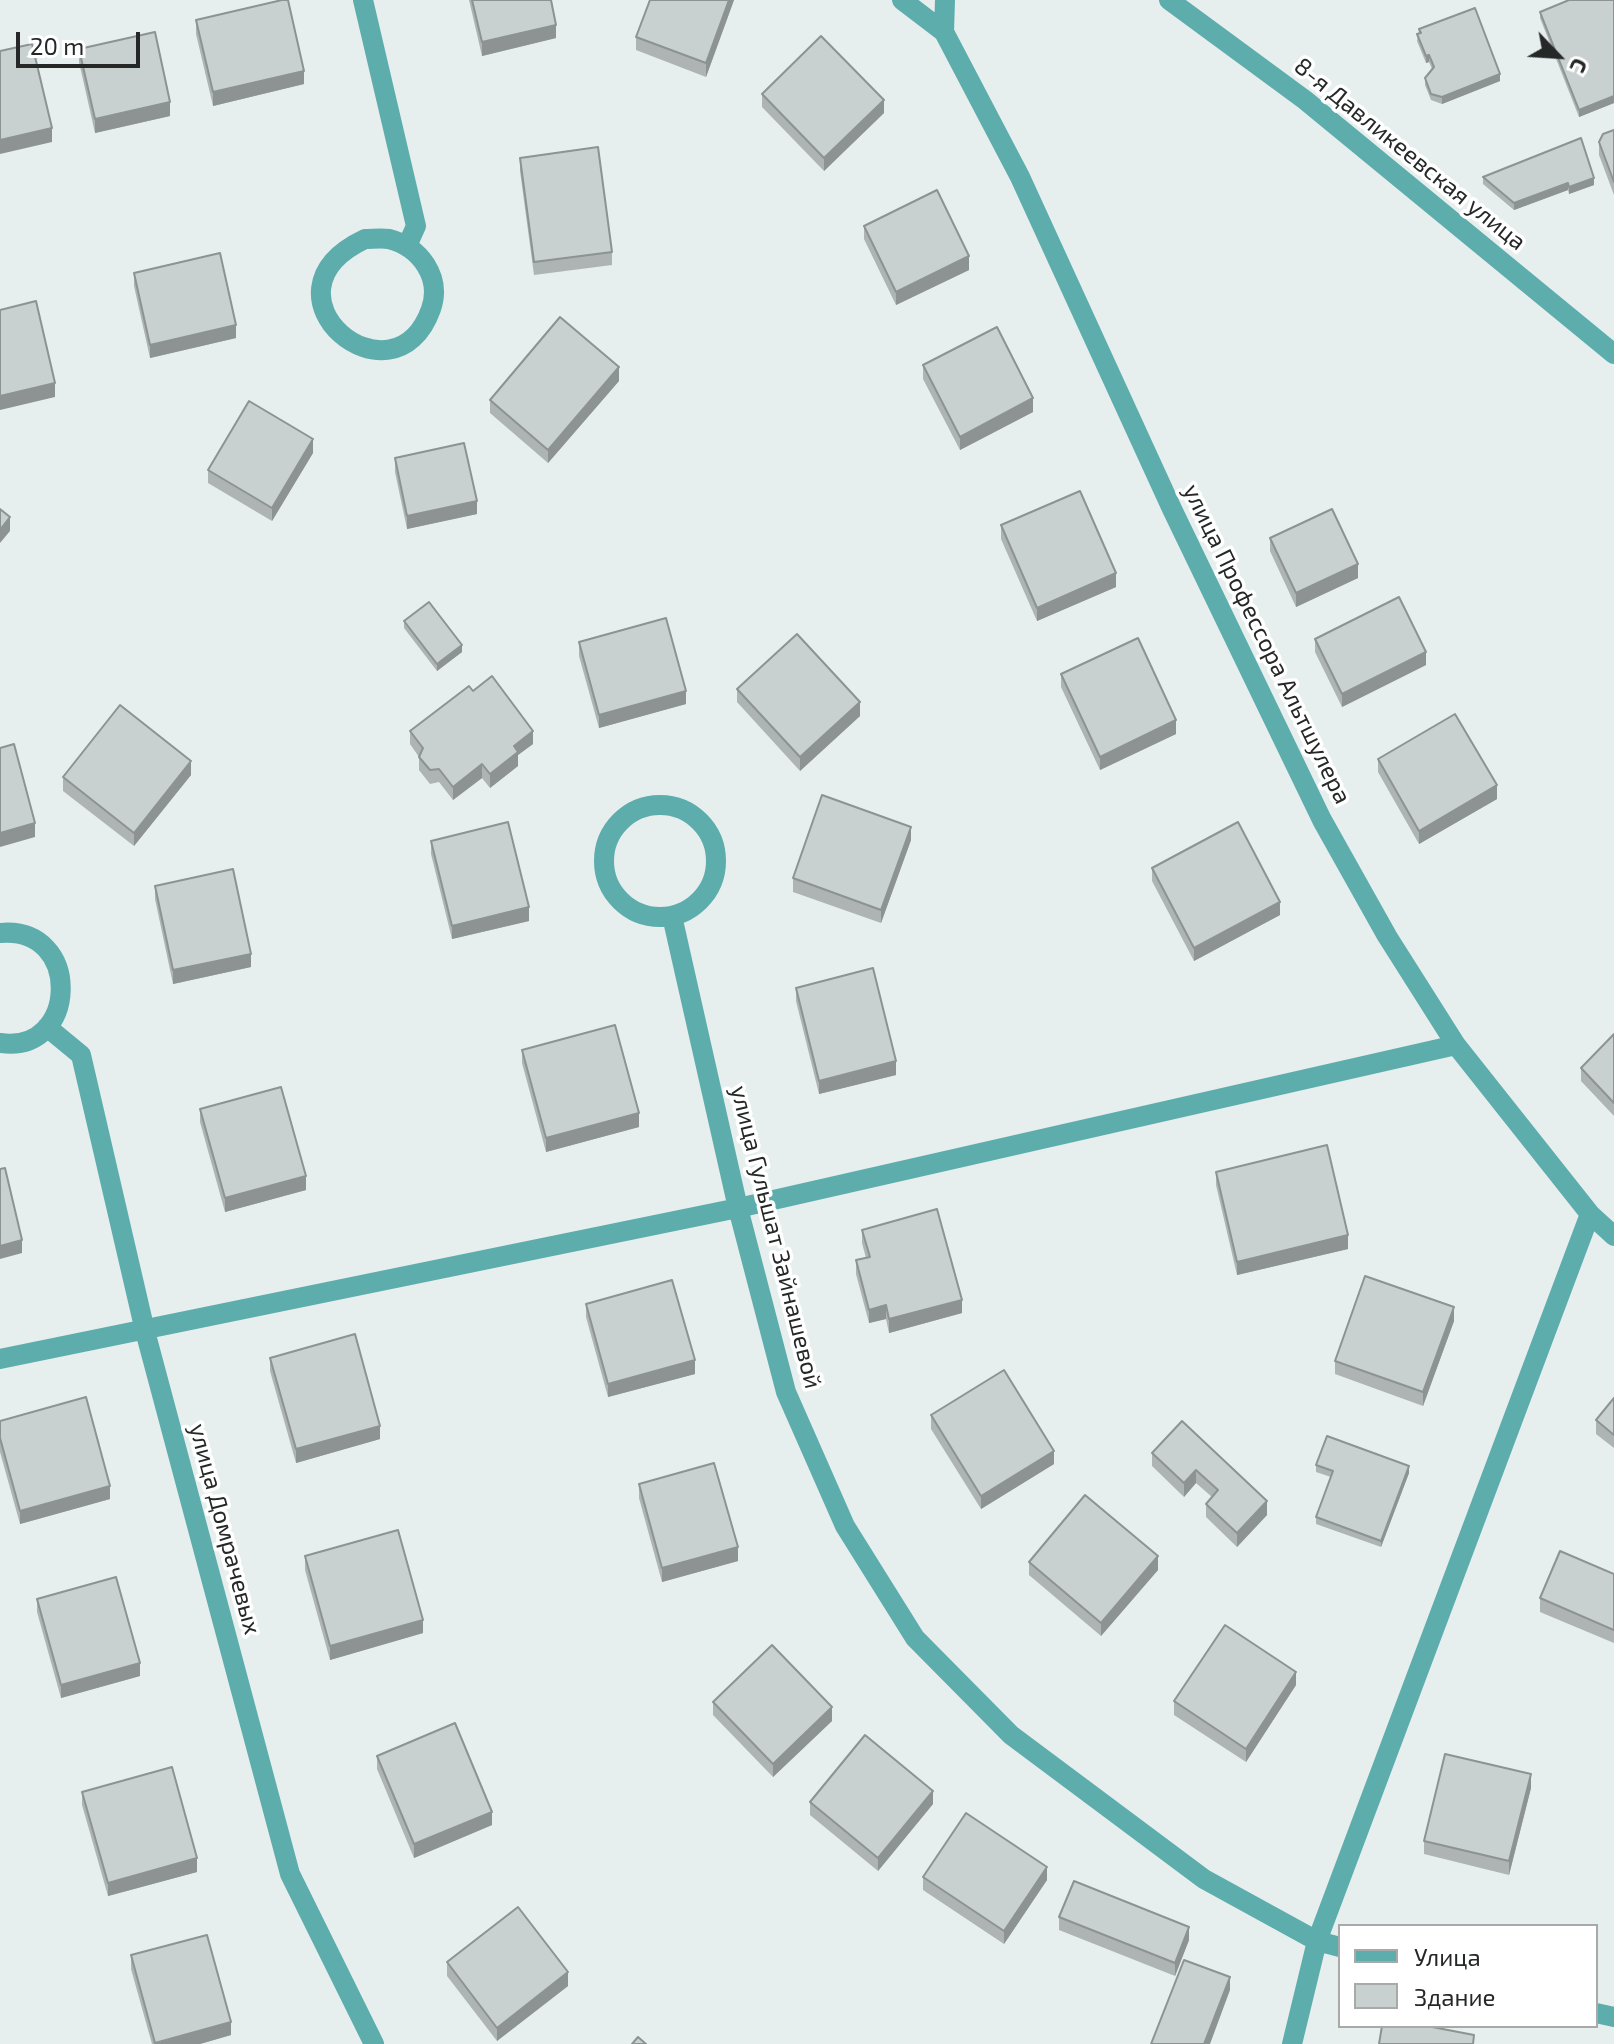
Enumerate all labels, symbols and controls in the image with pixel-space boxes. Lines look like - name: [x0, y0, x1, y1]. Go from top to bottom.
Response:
- scale bar: [20, 16, 144, 66]
- north arrow: [1518, 16, 1598, 96]
- text: 20 m: [30, 31, 84, 60]
- street label: 8-я Давликеевская улица: [1288, 52, 1532, 256]
- text: С: [1565, 55, 1594, 77]
- street label: улица Профессора Альтшулера: [1177, 480, 1357, 808]
- street label: улица Гульшат Зайнашевой: [724, 1082, 828, 1392]
- street label: улица Домрачевых: [183, 1420, 267, 1638]
- legend: [1338, 1924, 1598, 2028]
- text: Улица: [1414, 1942, 1481, 1971]
- text: Здание: [1414, 1982, 1496, 2011]

